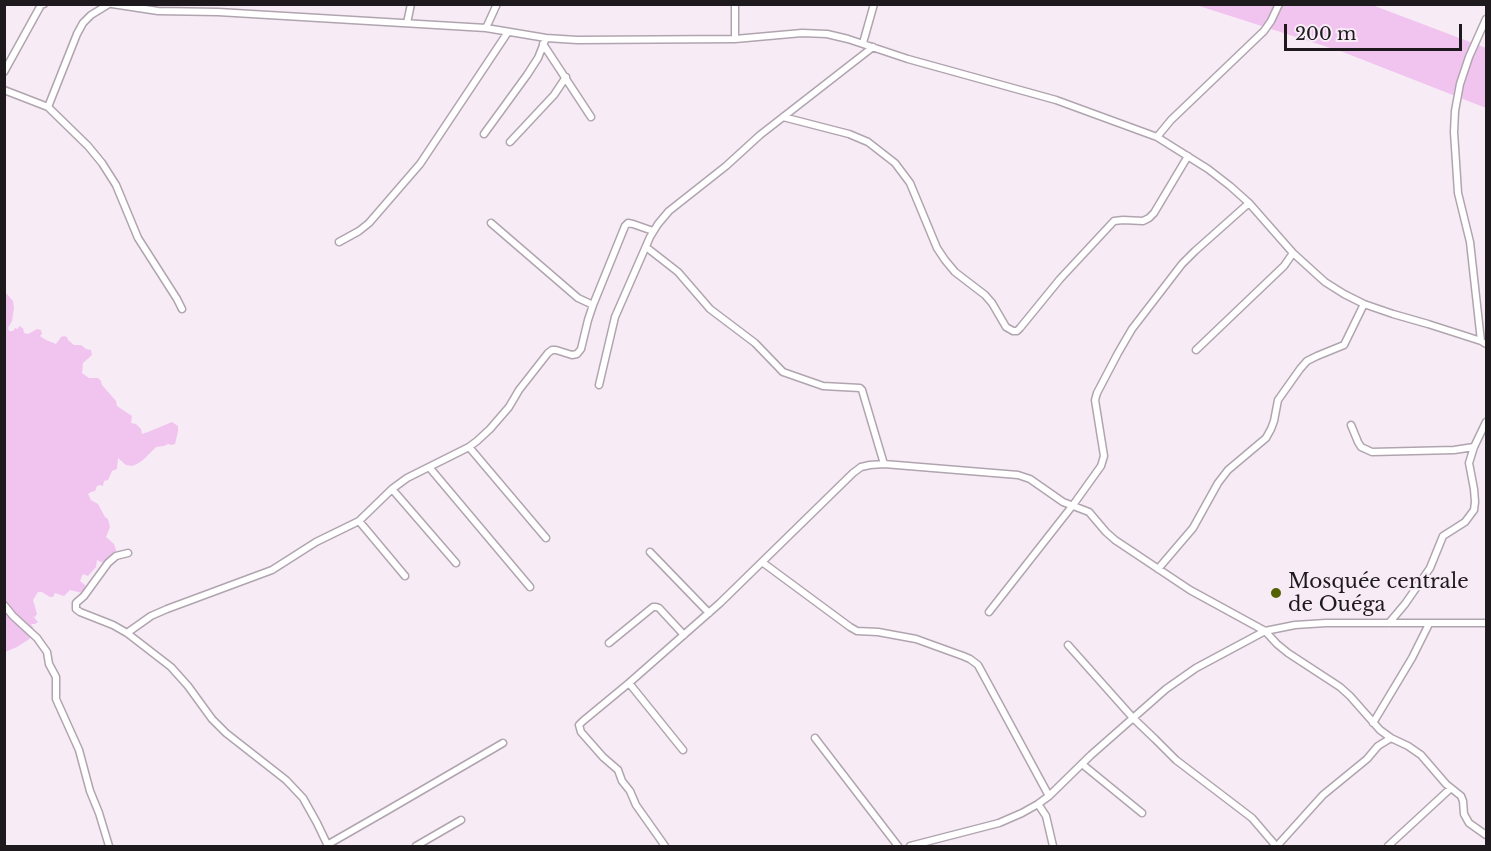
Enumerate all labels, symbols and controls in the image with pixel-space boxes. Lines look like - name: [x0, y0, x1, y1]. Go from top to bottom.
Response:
- scale bar: [1287, 12, 1466, 50]
- text: 200 m: [1295, 23, 1356, 45]
- place label: Mosquée centrale de Ouéga: [1288, 570, 1469, 617]
- marker: Mosquée centrale de Ouéga: [1269, 586, 1283, 600]

